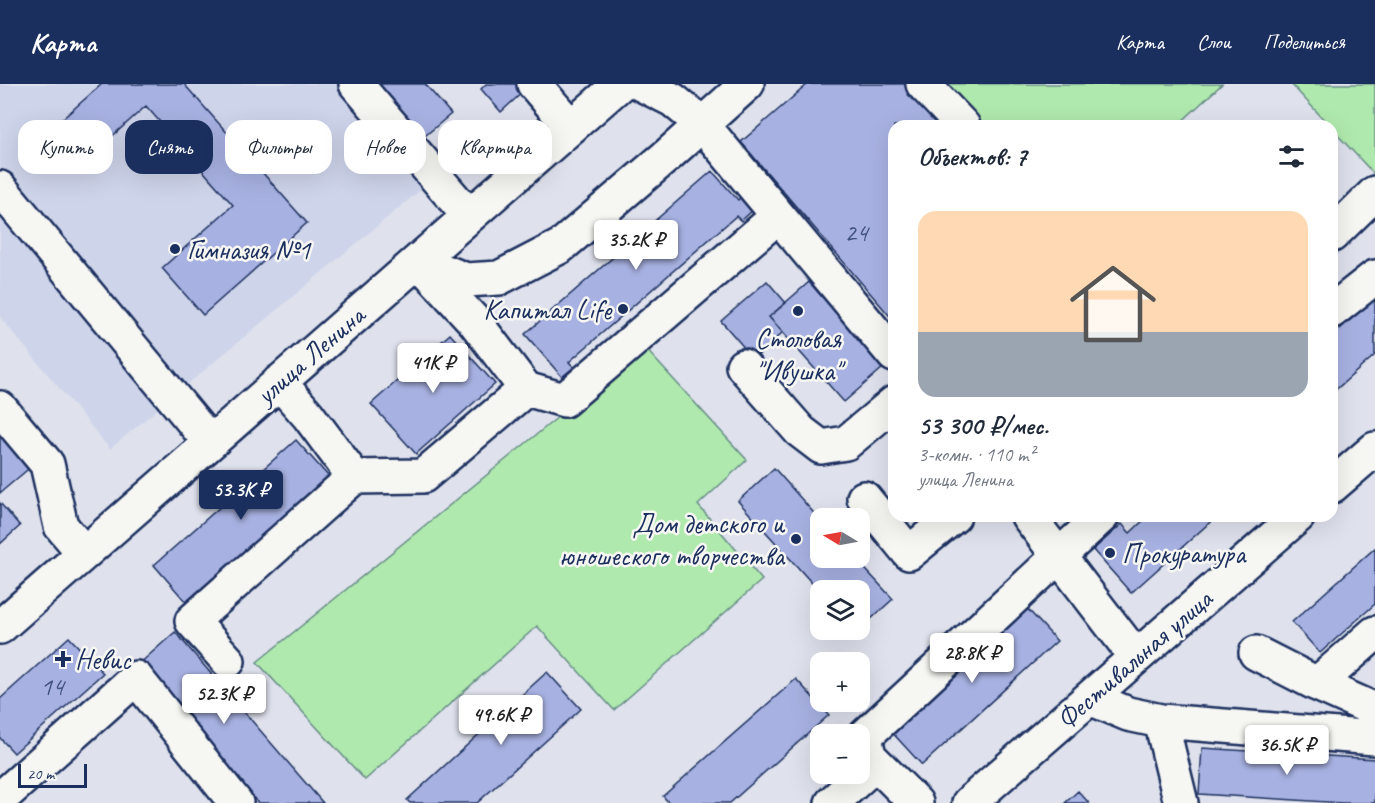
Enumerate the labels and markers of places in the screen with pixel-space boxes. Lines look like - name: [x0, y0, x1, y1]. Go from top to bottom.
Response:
- pin: 35.2K ₽: [581, 220, 691, 271]
- place label: Гимназия №1: [187, 232, 312, 267]
- marker: Гимназия №1: [168, 242, 182, 256]
- place label: Капитал Life: [483, 292, 613, 327]
- marker: Капитал Life: [616, 302, 630, 316]
- marker: Столовая "Ивушка": [791, 304, 805, 318]
- place label: Столовая "Ивушка": [755, 321, 846, 388]
- pin: 41K ₽: [391, 343, 475, 394]
- pin: 53.3K ₽: [186, 470, 296, 521]
- place label: Дом детского и юношеского творчества: [559, 506, 786, 573]
- marker: Дом детского и юношеского творчества: [789, 532, 803, 546]
- place label: Прокуратура: [1122, 536, 1247, 571]
- marker: Прокуратура: [1103, 546, 1117, 560]
- pin: 28.8K ₽: [917, 633, 1027, 684]
- place label: Невис: [75, 642, 132, 677]
- marker: Невис: [56, 652, 70, 666]
- pin: 52.3K ₽: [169, 674, 279, 725]
- pin: 49.6K ₽: [446, 695, 556, 746]
- pin: 36.5K ₽: [1232, 725, 1342, 776]

